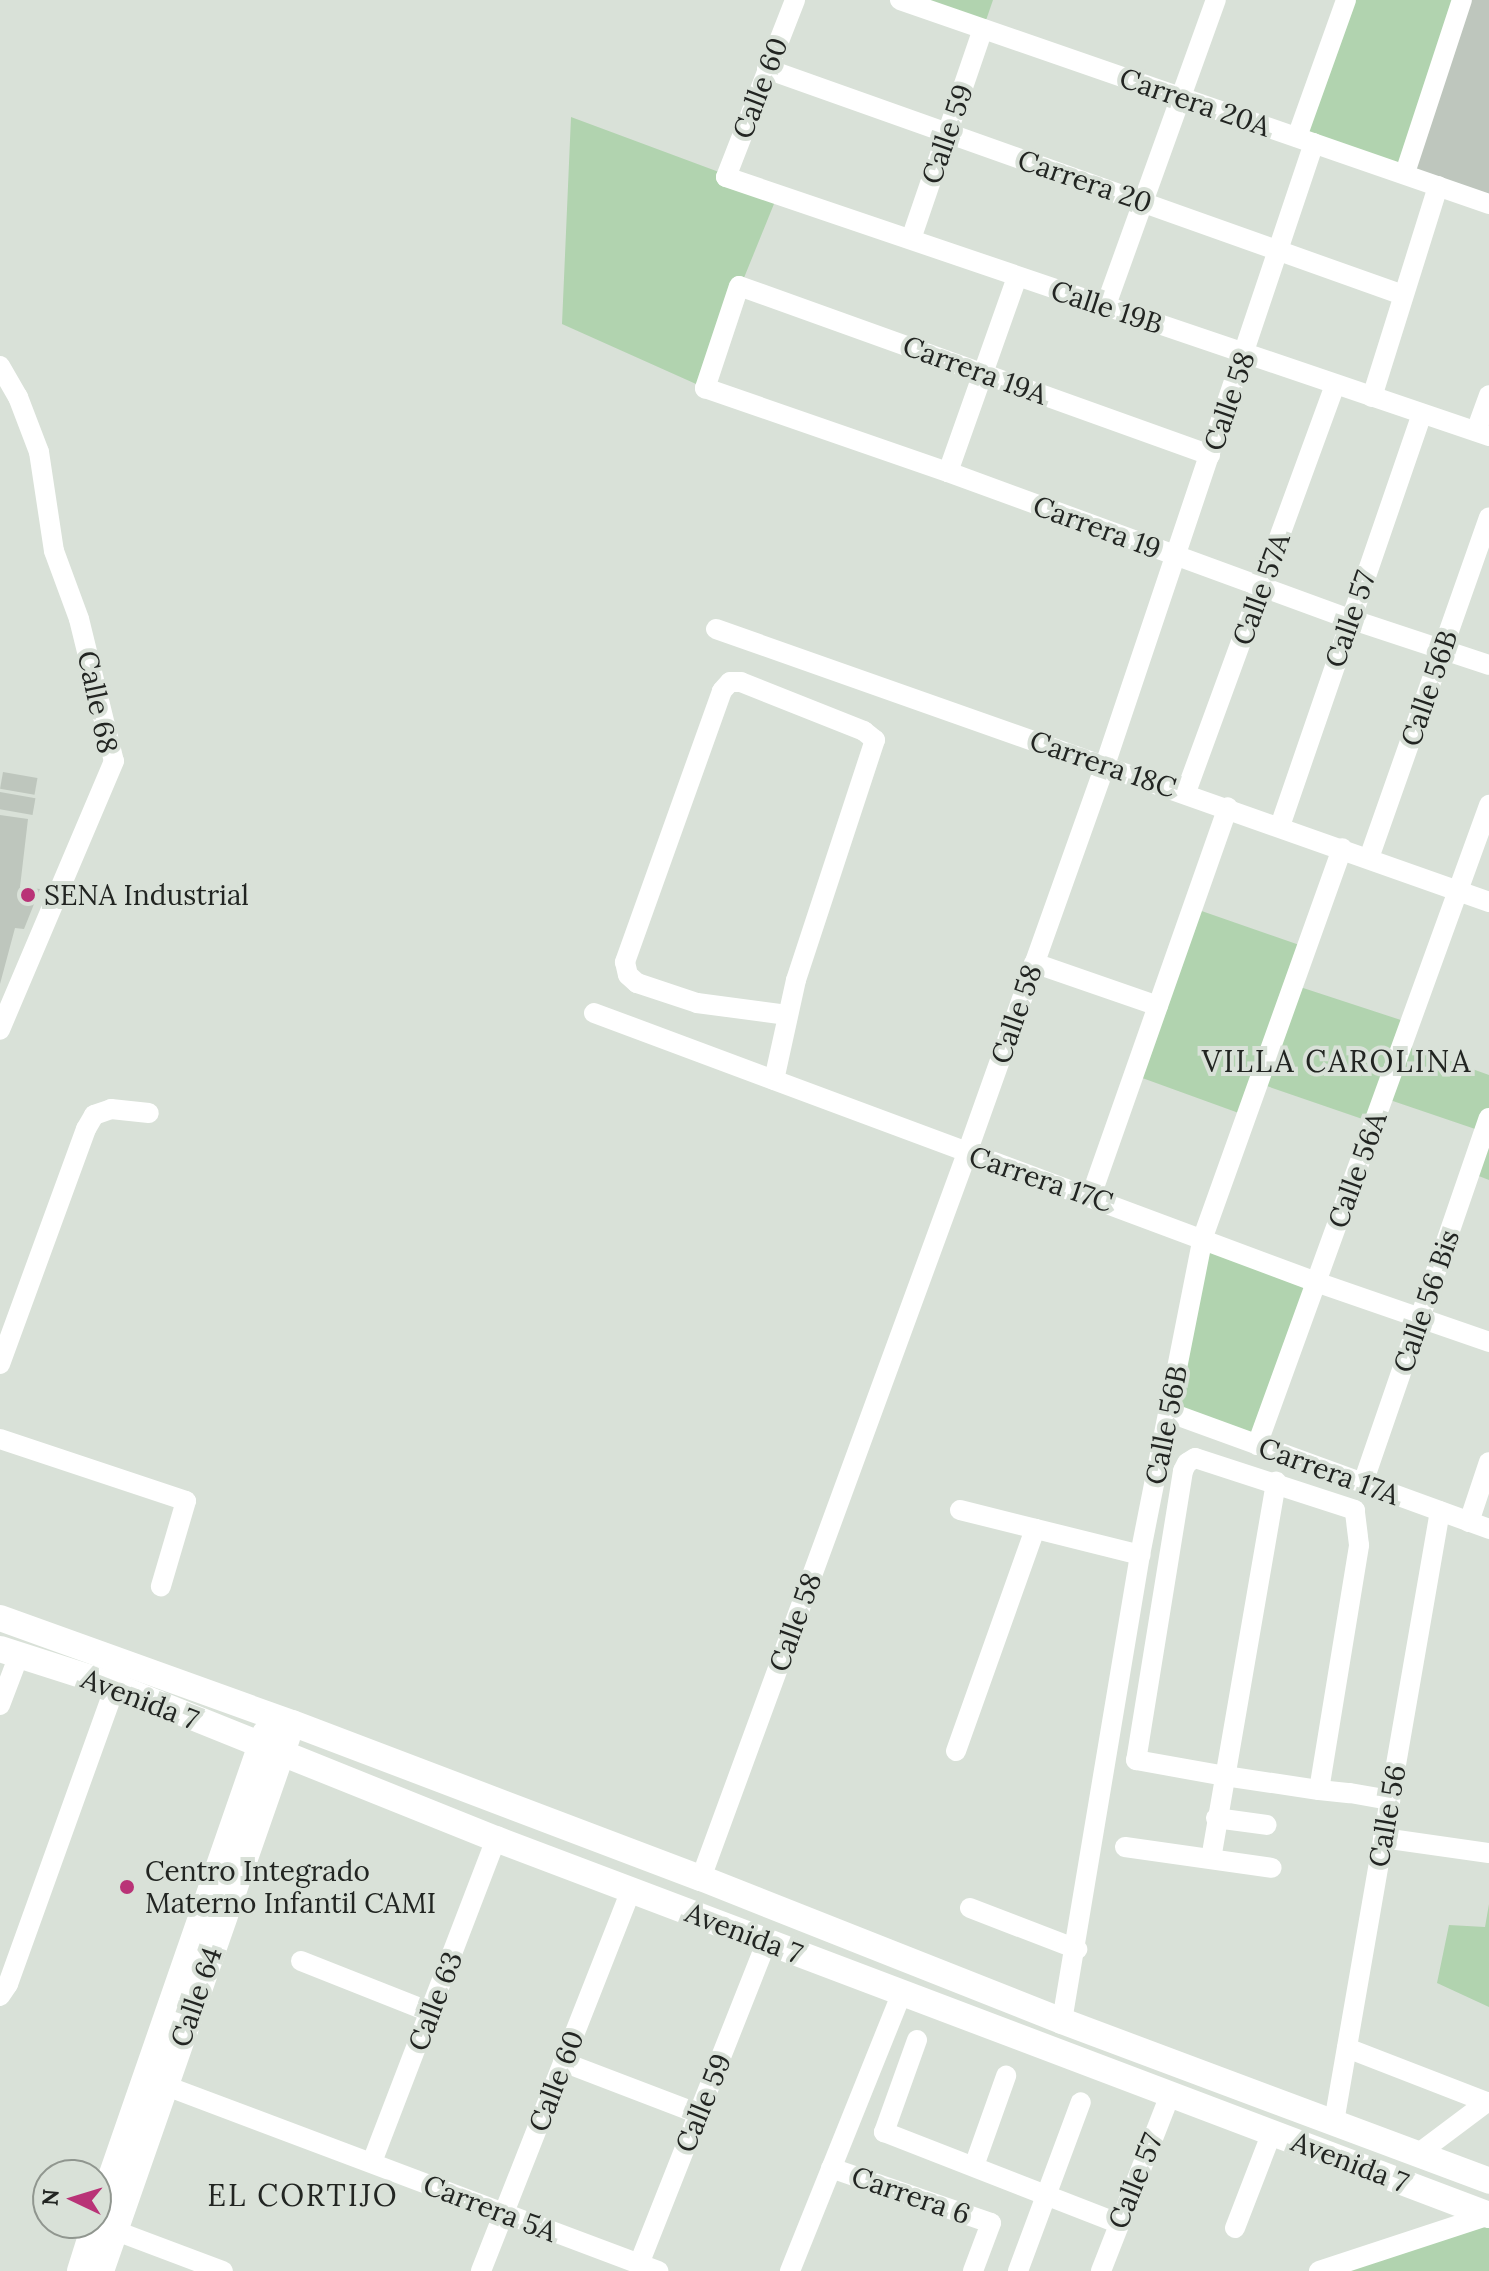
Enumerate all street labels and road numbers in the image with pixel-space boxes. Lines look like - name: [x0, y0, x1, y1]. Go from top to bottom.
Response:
- street label: Calle 60: [725, 33, 795, 143]
- street label: Carrera 20A: [1115, 61, 1275, 143]
- street label: Calle 59: [914, 80, 980, 188]
- street label: Carrera 20: [1014, 142, 1156, 220]
- street label: Calle 19B: [1047, 273, 1167, 341]
- street label: Carrera 19A: [898, 328, 1052, 412]
- street label: Calle 58: [1196, 347, 1262, 455]
- street label: Carrera 19: [1029, 488, 1165, 566]
- street label: Calle 57A: [1225, 528, 1297, 650]
- street label: Calle 57: [1318, 566, 1382, 672]
- street label: Calle 56B: [1393, 625, 1465, 751]
- street label: Calle 68: [71, 648, 125, 756]
- street label: Carrera 18C: [1025, 723, 1181, 805]
- street label: Calle 58: [983, 960, 1049, 1068]
- street label: Calle 56A: [1321, 1108, 1393, 1232]
- street label: Carrera 17C: [965, 1139, 1117, 1219]
- street label: Calle 56 Bis: [1386, 1225, 1466, 1377]
- street label: Calle 56B: [1138, 1363, 1194, 1487]
- street label: Carrera 17A: [1254, 1430, 1404, 1512]
- street label: Calle 58: [762, 1568, 828, 1676]
- street label: Avenida 7: [77, 1661, 203, 1737]
- street label: Calle 56: [1361, 1762, 1413, 1870]
- street label: Avenida 7: [681, 1895, 807, 1971]
- street label: Calle 64: [163, 1943, 229, 2051]
- street label: Calle 63: [401, 1947, 469, 2055]
- street label: Calle 60: [521, 2026, 591, 2136]
- street label: Calle 59: [668, 2049, 738, 2157]
- street label: Avenida 7: [1287, 2124, 1413, 2200]
- street label: Calle 57: [1101, 2128, 1169, 2234]
- street label: Carrera 6: [847, 2159, 975, 2231]
- street label: Carrera 5A: [419, 2167, 561, 2249]

